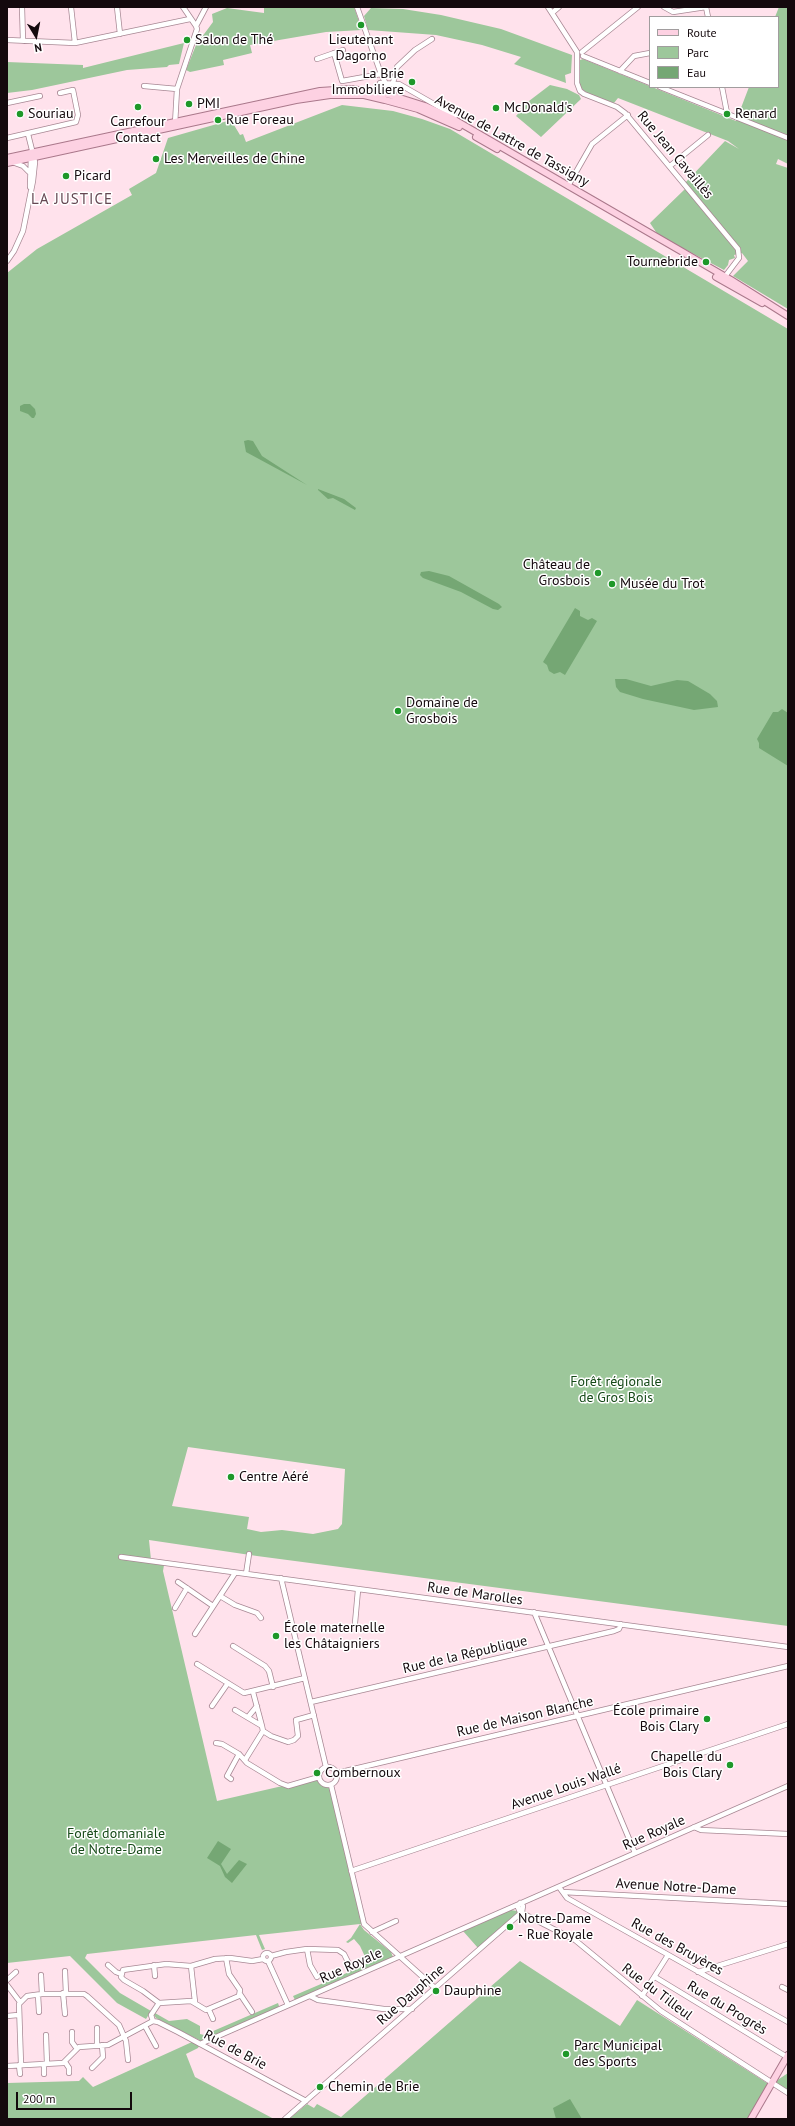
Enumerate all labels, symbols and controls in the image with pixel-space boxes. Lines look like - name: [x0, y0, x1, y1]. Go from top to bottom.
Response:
- north arrow: [16, 16, 56, 56]
- legend: [649, 16, 779, 88]
- marker: Lieutenant Dagorno: [356, 20, 366, 30]
- text: Route: [687, 25, 717, 40]
- place label: Salon de Thé: [195, 32, 273, 48]
- place label: Lieutenant Dagorno: [329, 32, 393, 64]
- marker: Salon de Thé: [182, 35, 192, 45]
- text: N: [33, 40, 43, 55]
- text: Parc: [687, 45, 709, 60]
- text: Eau: [687, 65, 706, 80]
- place label: La Brie Immobiliere: [332, 66, 404, 98]
- marker: La Brie Immobiliere: [407, 77, 417, 87]
- street label: Avenue de Lattre de Tassigny: [432, 92, 592, 190]
- place label: PMI: [197, 96, 220, 112]
- marker: PMI: [184, 99, 194, 109]
- place label: McDonald's: [504, 100, 572, 116]
- marker: Carrefour Contact: [133, 102, 143, 112]
- marker: McDonald's: [491, 103, 501, 113]
- place label: Souriau: [28, 106, 73, 122]
- place label: Renard: [735, 106, 777, 122]
- street label: Rue Jean Cavaillès: [633, 108, 717, 202]
- marker: Souriau: [15, 109, 25, 119]
- marker: Renard: [722, 109, 732, 119]
- place label: Rue Foreau: [226, 112, 294, 128]
- place label: Carrefour Contact: [110, 114, 166, 146]
- marker: Rue Foreau: [213, 115, 223, 125]
- place label: Les Merveilles de Chine: [164, 151, 305, 167]
- marker: Les Merveilles de Chine: [151, 154, 161, 164]
- place label: Picard: [74, 168, 111, 184]
- marker: Picard: [61, 171, 71, 181]
- district label: LA JUSTICE: [31, 191, 113, 209]
- place label: Tournebride: [627, 254, 698, 270]
- marker: Tournebride: [701, 257, 711, 267]
- place label: Château de Grosbois: [523, 557, 590, 590]
- marker: Château de Grosbois: [593, 568, 603, 578]
- place label: Musée du Trot: [620, 576, 704, 592]
- marker: Musée du Trot: [607, 579, 617, 589]
- place label: Domaine de Grosbois: [406, 695, 478, 728]
- marker: Domaine de Grosbois: [393, 706, 403, 716]
- park label: Forêt régionale de Gros Bois: [570, 1374, 662, 1406]
- place label: Centre Aéré: [239, 1469, 309, 1485]
- marker: Centre Aéré: [226, 1472, 236, 1482]
- street label: Rue de Marolles: [426, 1579, 524, 1609]
- place label: École maternelle les Châtaigniers: [284, 1620, 385, 1652]
- marker: École maternelle les Châtaigniers: [271, 1631, 281, 1641]
- street label: Rue de la République: [401, 1633, 529, 1677]
- street label: Rue de Maison Blanche: [455, 1693, 595, 1741]
- place label: École primaire Bois Clary: [613, 1703, 699, 1736]
- marker: École primaire Bois Clary: [702, 1714, 712, 1724]
- place label: Chapelle du Bois Clary: [651, 1749, 722, 1782]
- street label: Avenue Louis Wallé: [509, 1760, 623, 1814]
- marker: Chapelle du Bois Clary: [725, 1760, 735, 1770]
- place label: Combernoux: [325, 1765, 401, 1781]
- marker: Combernoux: [312, 1768, 322, 1778]
- street label: Rue Royale: [620, 1812, 688, 1854]
- park label: Forêt domaniale de Notre-Dame: [67, 1826, 165, 1858]
- street label: Avenue Notre-Dame: [615, 1875, 737, 1899]
- place label: Notre-Dame - Rue Royale: [518, 1911, 593, 1944]
- street label: Rue des Bruyères: [628, 1915, 726, 1979]
- marker: Notre-Dame - Rue Royale: [505, 1922, 515, 1932]
- street label: Rue Royale: [317, 1945, 385, 1987]
- street label: Rue du Tilleul: [618, 1960, 696, 2024]
- street label: Rue Dauphine: [374, 1961, 448, 2029]
- street label: Rue du Progrès: [684, 1978, 770, 2038]
- place label: Dauphine: [444, 1983, 501, 1999]
- marker: Dauphine: [431, 1986, 441, 1996]
- street label: Rue de Brie: [201, 2026, 269, 2074]
- place label: Parc Municipal des Sports: [574, 2038, 662, 2070]
- marker: Parc Municipal des Sports: [561, 2049, 571, 2059]
- place label: Chemin de Brie: [328, 2079, 419, 2095]
- marker: Chemin de Brie: [315, 2082, 325, 2092]
- scale bar: [18, 2084, 134, 2110]
- text: 200 m: [23, 2091, 56, 2106]

